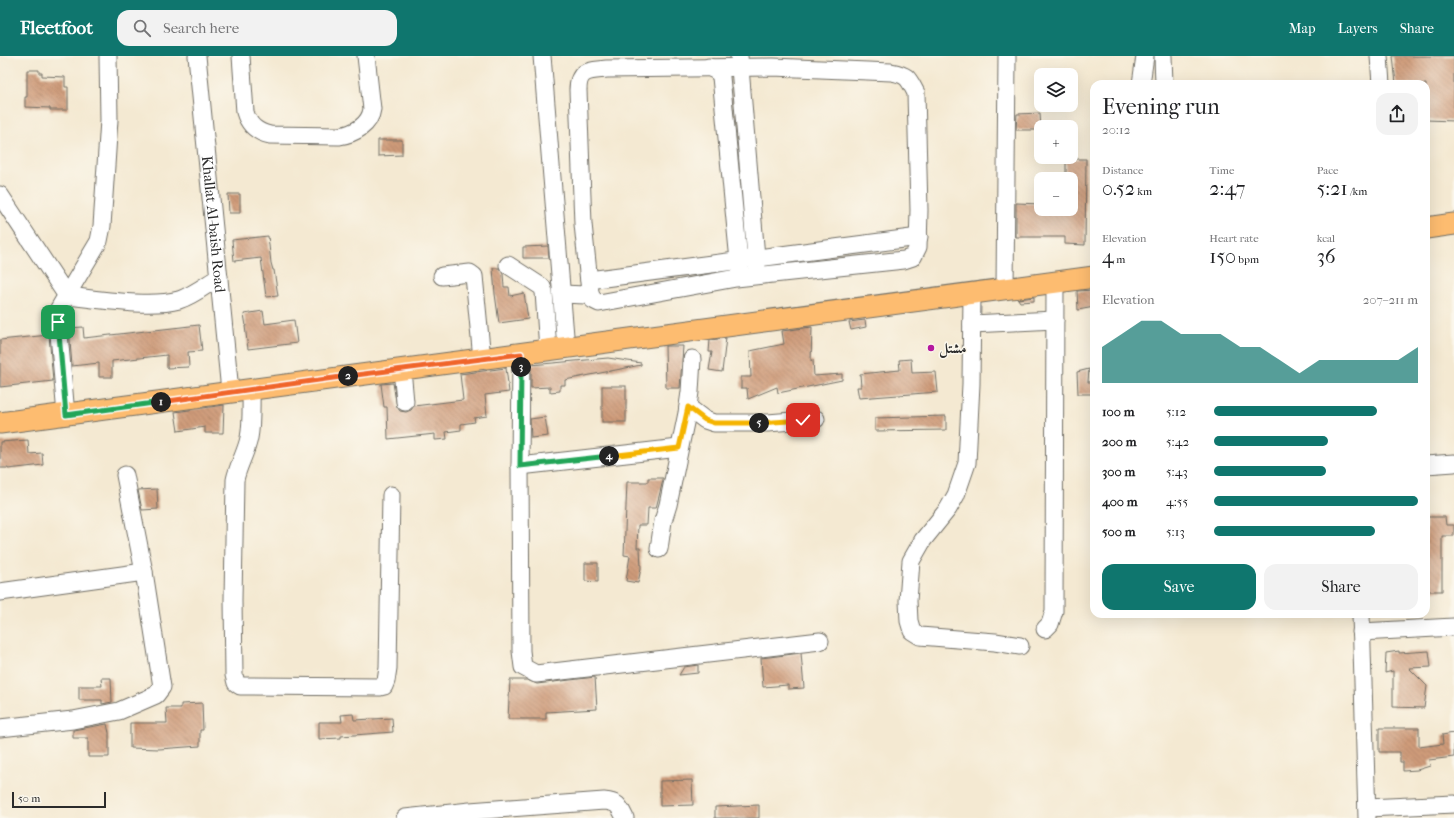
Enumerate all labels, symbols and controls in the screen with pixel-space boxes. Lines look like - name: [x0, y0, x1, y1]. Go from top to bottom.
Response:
- search box: [117, 10, 397, 46]
- text: Fleetfoot: [20, 17, 93, 39]
- icon: search: [131, 17, 153, 39]
- text: Search here: [163, 19, 239, 37]
- text: Map: [1289, 20, 1316, 37]
- text: Layers: [1338, 20, 1378, 37]
- text: Share: [1400, 20, 1434, 37]
- map controls: [1034, 68, 1078, 216]
- button: layers: [1034, 68, 1078, 112]
- button: share: [1376, 93, 1418, 135]
- text: Evening run: [1102, 94, 1220, 120]
- button: +: [1034, 120, 1078, 164]
- text: 20:12: [1102, 122, 1130, 137]
- street label: Khallat Al-baish Road: [198, 155, 229, 294]
- text: Distance: [1102, 164, 1143, 177]
- text: Time: [1209, 164, 1234, 177]
- text: Pace: [1317, 164, 1339, 177]
- button: −: [1034, 172, 1078, 216]
- text: 0.52: [1102, 177, 1135, 200]
- text: 2:47: [1209, 177, 1245, 200]
- text: 5:21: [1317, 177, 1348, 200]
- text: km: [1135, 185, 1152, 198]
- text: /km: [1348, 185, 1367, 198]
- text: Elevation: [1102, 232, 1146, 245]
- text: Heart rate: [1209, 232, 1259, 245]
- text: kcal: [1317, 232, 1335, 245]
- text: 4: [1102, 245, 1114, 268]
- text: 150: [1209, 245, 1236, 268]
- text: 36: [1317, 245, 1336, 268]
- text: m: [1114, 253, 1125, 266]
- text: bpm: [1236, 253, 1259, 266]
- text: Elevation: [1102, 292, 1155, 307]
- text: 207–211 m: [1363, 292, 1418, 307]
- pin: [41, 305, 75, 339]
- icon: arrive: [47, 311, 69, 333]
- place label: مشتل: [939, 339, 967, 359]
- marker: مشتل: [926, 343, 936, 353]
- pin: 3: [511, 357, 531, 377]
- text: 3: [519, 360, 523, 373]
- pin: 2: [338, 366, 358, 386]
- text: 2: [345, 369, 351, 382]
- pin: 1: [151, 392, 171, 412]
- text: 1: [159, 395, 163, 408]
- pin: [786, 403, 820, 437]
- text: 100 m: [1102, 404, 1135, 419]
- text: 5:12: [1166, 404, 1186, 419]
- icon: check: [792, 409, 814, 431]
- pin: 5: [749, 413, 769, 433]
- text: 5: [757, 416, 761, 429]
- text: 200 m: [1102, 434, 1137, 449]
- text: 5:42: [1166, 434, 1189, 449]
- pin: 4: [599, 446, 619, 466]
- text: 4: [606, 449, 612, 462]
- text: 300 m: [1102, 464, 1135, 479]
- text: 5:43: [1166, 464, 1188, 479]
- text: 400 m: [1102, 494, 1138, 509]
- text: 4:55: [1166, 494, 1188, 509]
- text: 500 m: [1102, 524, 1136, 539]
- text: 5:13: [1166, 524, 1185, 539]
- button: Save: [1102, 564, 1256, 610]
- button: Share: [1264, 564, 1418, 610]
- scale bar: [12, 790, 106, 809]
- text: 50 m: [18, 792, 40, 805]

